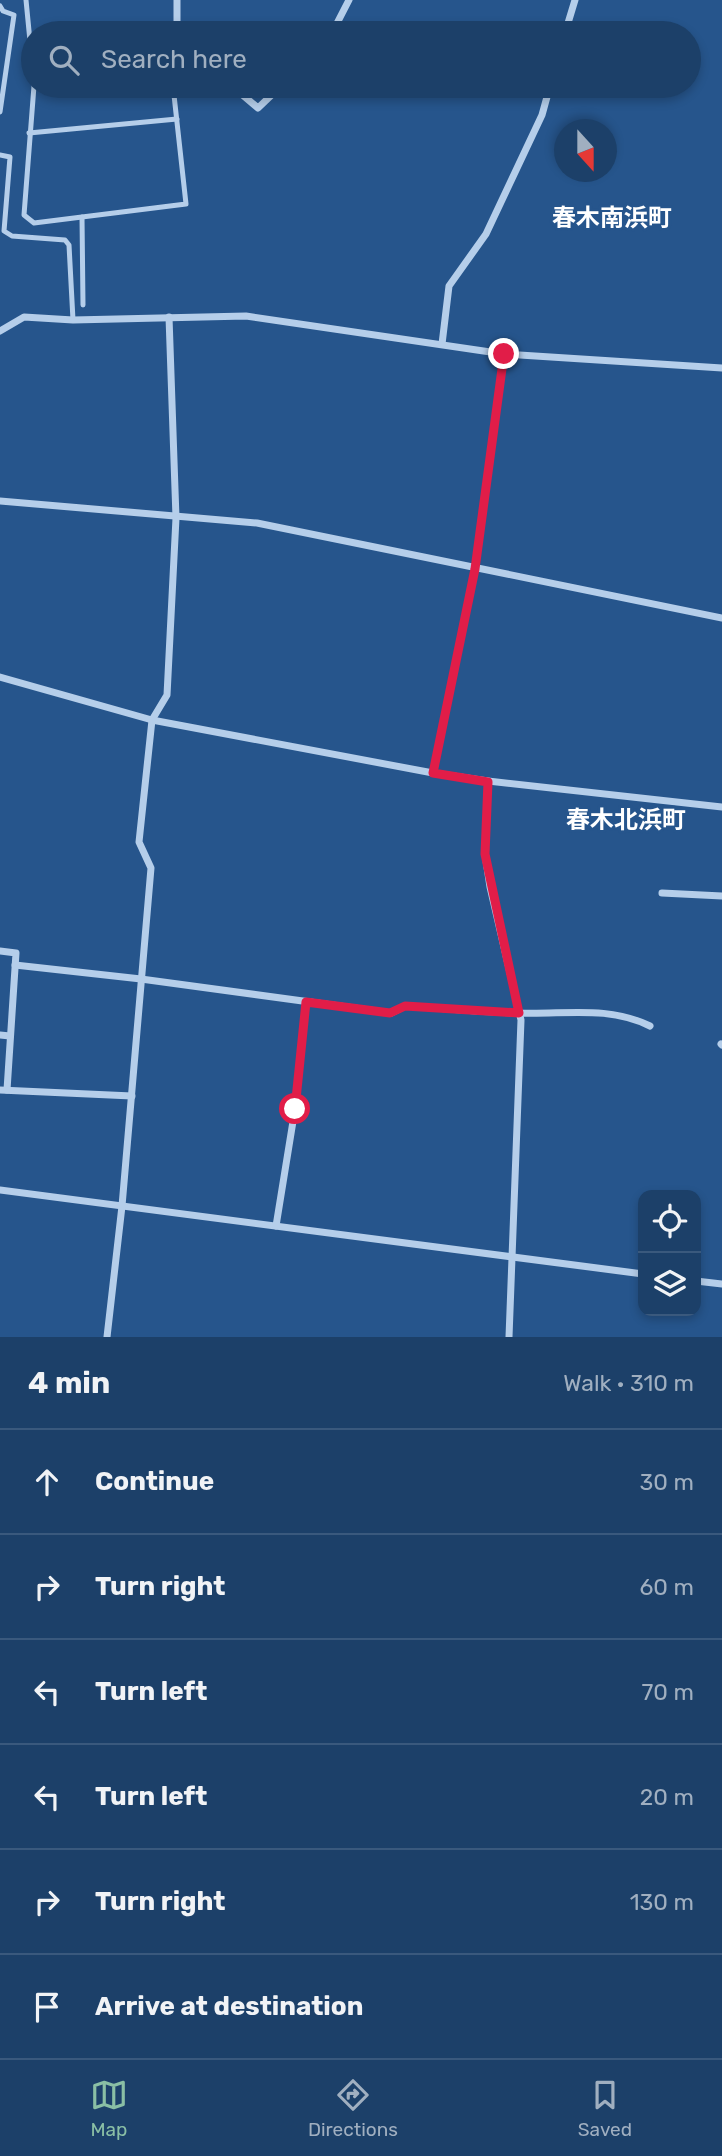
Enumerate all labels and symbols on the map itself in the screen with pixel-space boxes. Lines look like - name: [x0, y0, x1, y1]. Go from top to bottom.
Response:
- north arrow: [554, 119, 617, 182]
- district label: 春木南浜町: [552, 204, 672, 232]
- route end: [488, 338, 519, 369]
- district label: 春木北浜町: [566, 806, 686, 834]
- route start: [279, 1093, 310, 1124]

